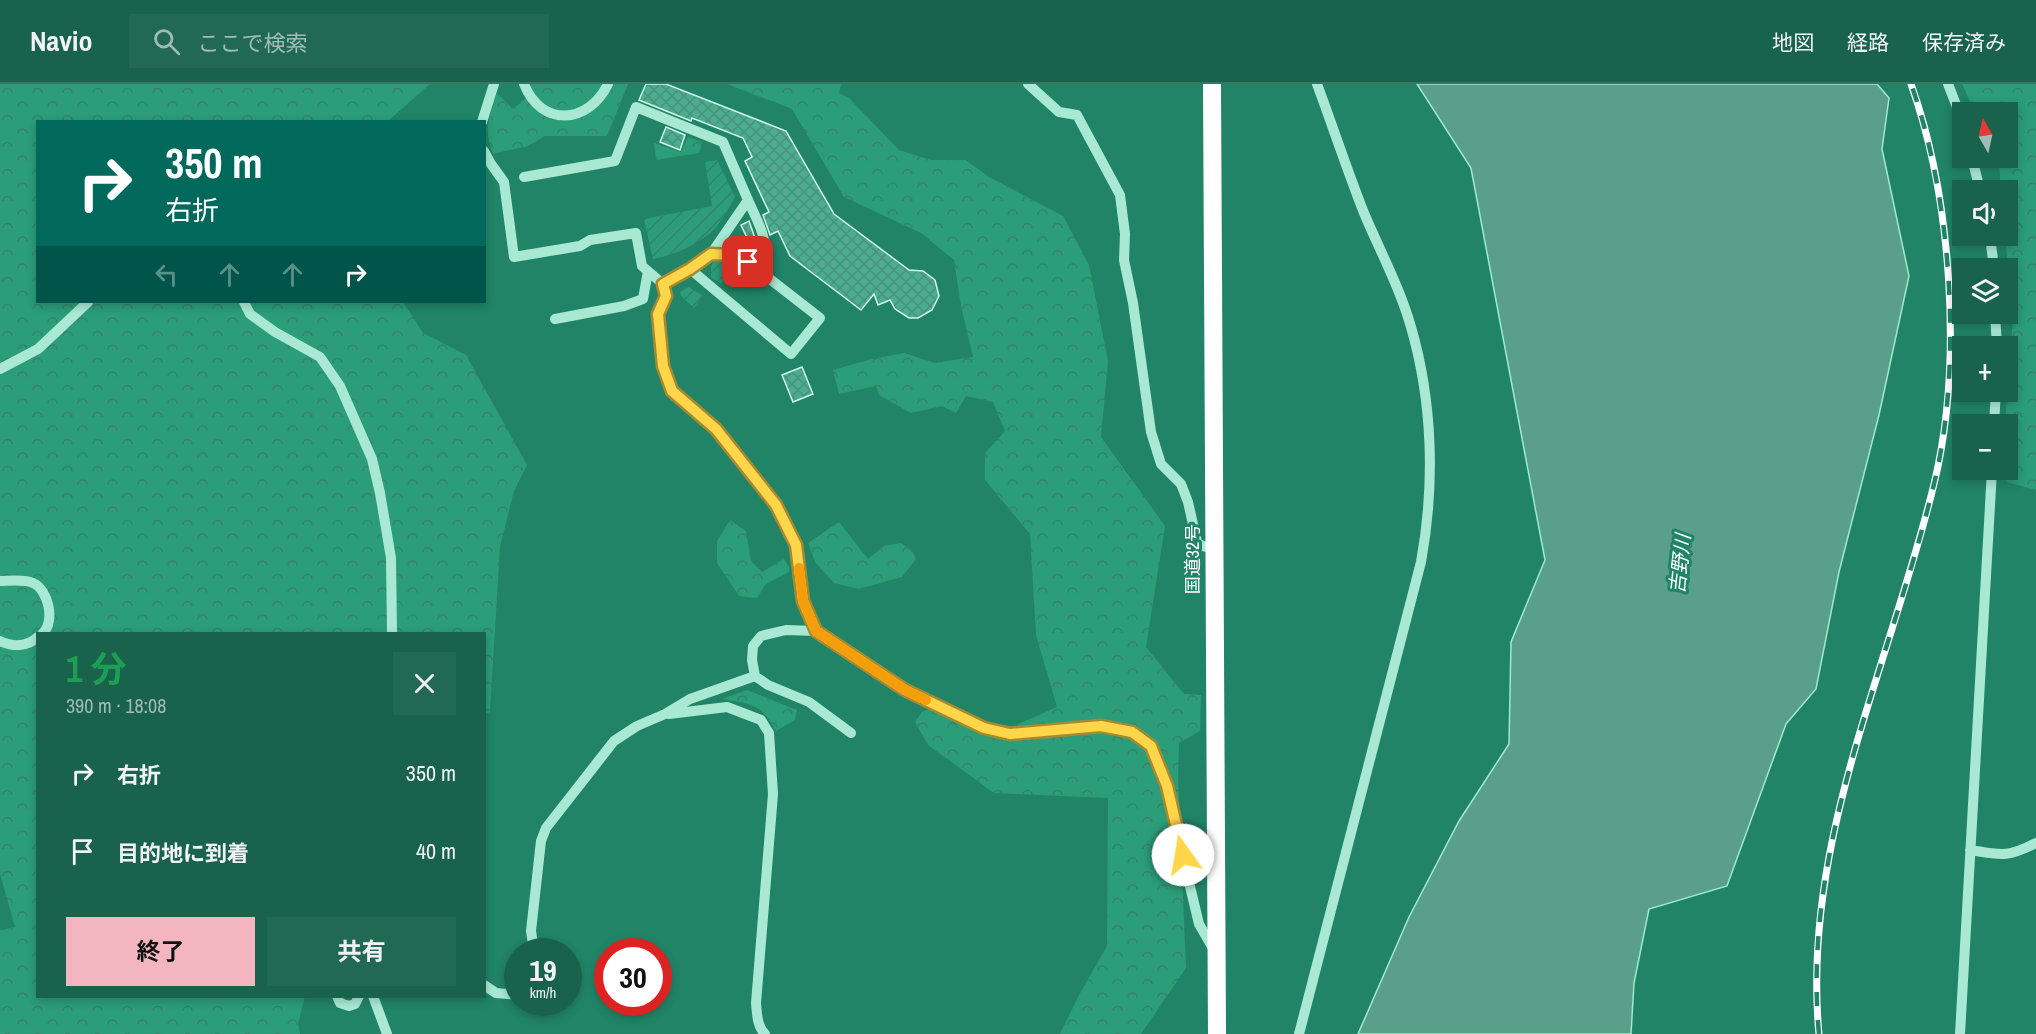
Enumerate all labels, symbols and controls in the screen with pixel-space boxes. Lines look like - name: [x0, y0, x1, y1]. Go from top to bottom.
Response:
- search box: [129, 14, 549, 68]
- text: Navio: [30, 22, 93, 60]
- icon: search: [150, 25, 183, 58]
- text: ここで検索: [198, 28, 308, 58]
- text: 地図: [1772, 28, 1814, 57]
- text: 経路: [1847, 28, 1889, 57]
- text: 保存済み: [1922, 28, 2006, 57]
- north arrow: [1952, 102, 2018, 168]
- map controls: [1952, 102, 2018, 480]
- text: 350 m: [165, 135, 263, 191]
- icon: right: [66, 144, 144, 222]
- button: sound: [1952, 180, 2018, 246]
- text: 右折: [165, 192, 219, 228]
- pin: [722, 236, 773, 287]
- icon: arrive: [731, 245, 764, 278]
- icon: left: [150, 258, 183, 291]
- icon: ahead: [213, 258, 246, 291]
- icon: ahead: [276, 258, 309, 291]
- icon: right: [339, 258, 372, 291]
- button: layers: [1952, 258, 2018, 324]
- button: +: [1952, 336, 2018, 402]
- button: −: [1952, 414, 2018, 480]
- street label: 国道32号: [1180, 524, 1205, 594]
- water label: 吉野川: [1663, 531, 1696, 595]
- text: 1 分: [66, 645, 127, 693]
- button: close: [393, 652, 456, 715]
- text: 390 m · 18:08: [66, 692, 166, 719]
- icon: right: [66, 757, 99, 790]
- text: 350 m: [406, 758, 456, 788]
- text: 右折: [117, 760, 161, 790]
- position arrow: [1151, 823, 1215, 887]
- icon: arrive: [66, 835, 99, 868]
- text: 40 m: [416, 836, 456, 866]
- text: 目的地に到着: [117, 838, 249, 868]
- button: 終了: [66, 917, 255, 986]
- button: 共有: [267, 917, 456, 986]
- speed limit sign: 30: [594, 938, 672, 1016]
- text: 19: [529, 950, 557, 990]
- text: km/h: [530, 982, 556, 1003]

